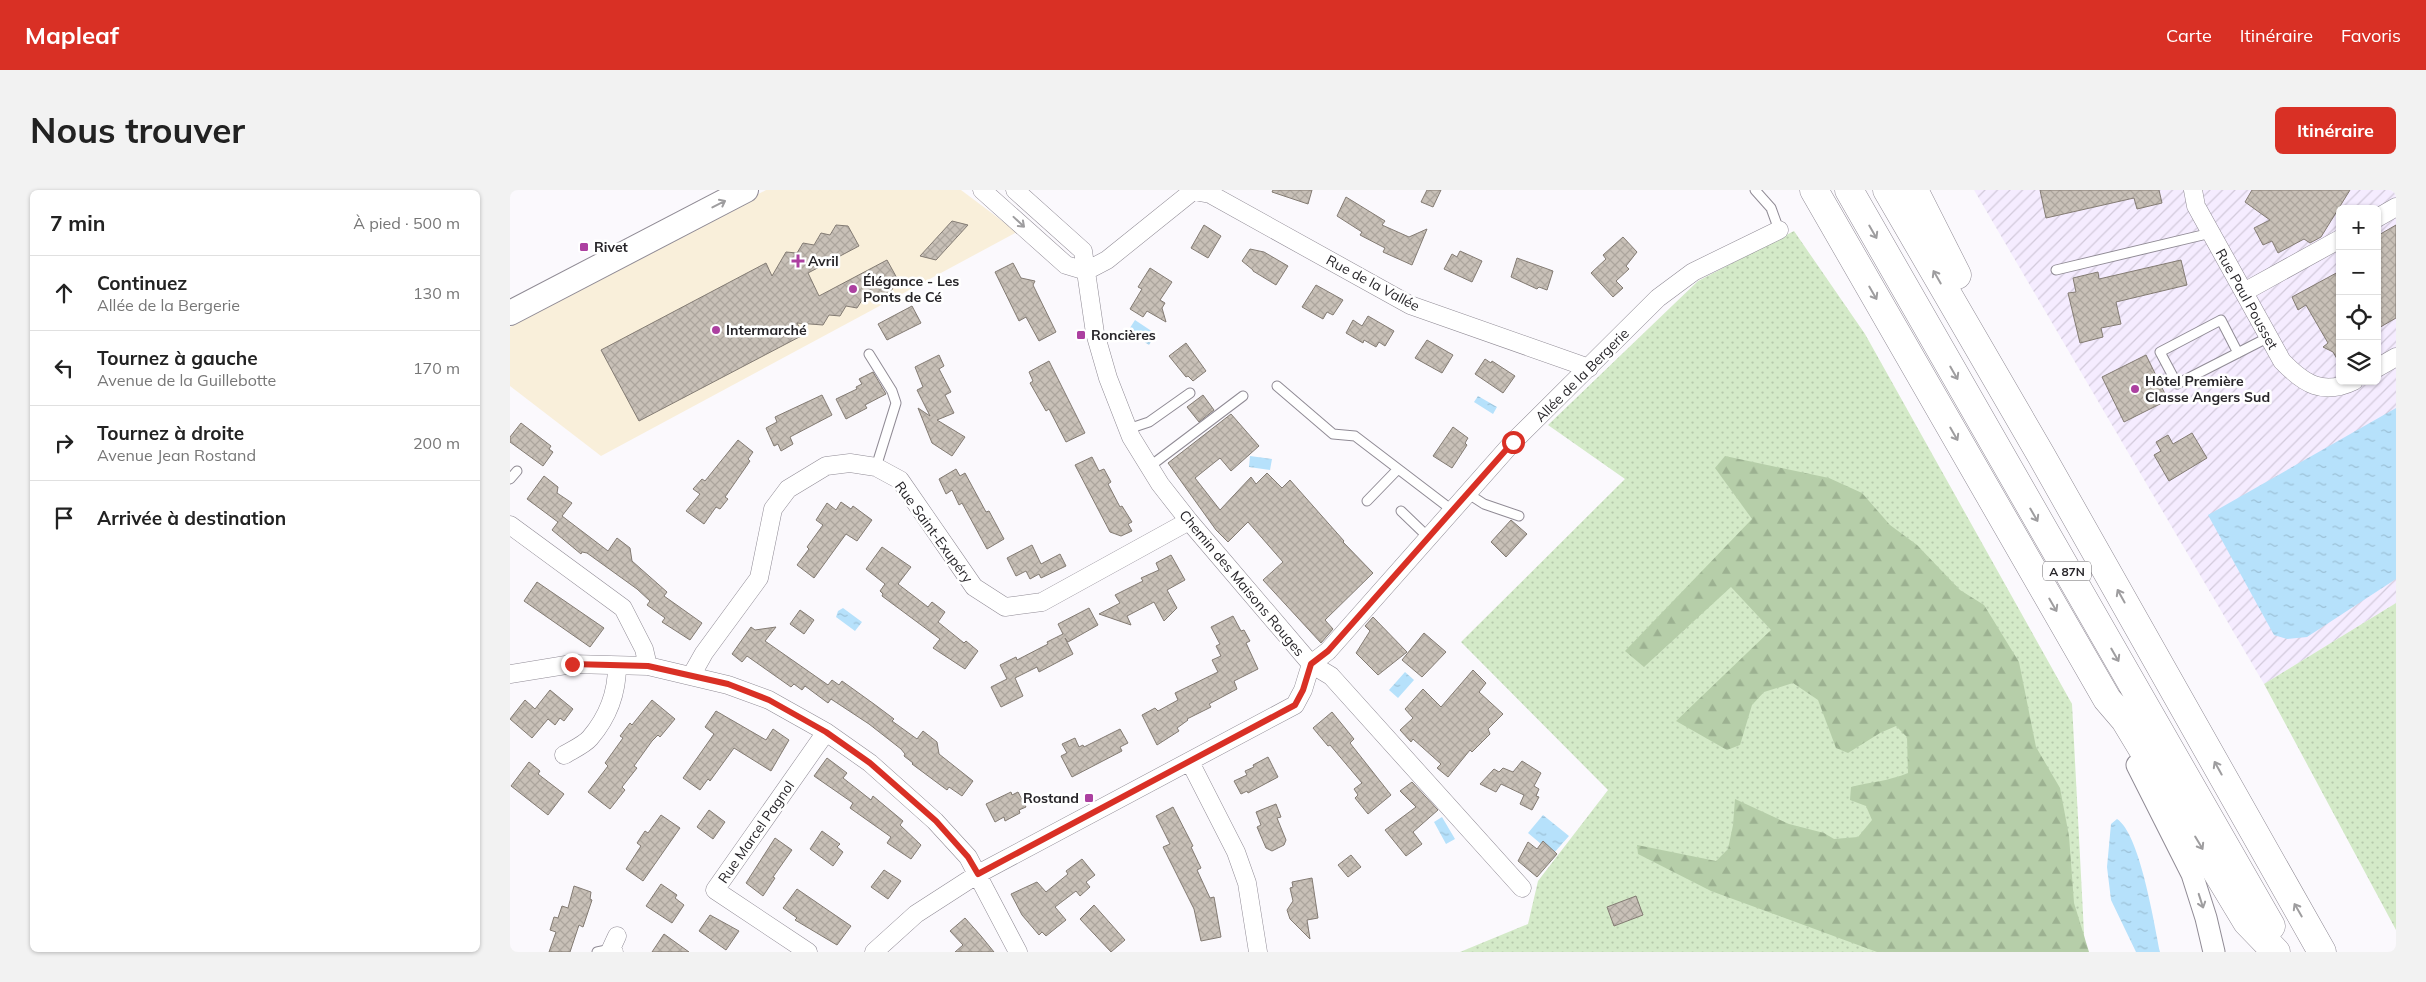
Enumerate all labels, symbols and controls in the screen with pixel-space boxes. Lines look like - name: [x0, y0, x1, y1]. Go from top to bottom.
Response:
- text: Mapleaf: [25, 20, 119, 50]
- text: Carte: [2166, 24, 2212, 47]
- text: Itinéraire: [2240, 24, 2313, 47]
- text: Favoris: [2341, 24, 2401, 47]
- button: Itinéraire: [2275, 107, 2396, 154]
- text: Nous trouver: [30, 108, 245, 152]
- one-way arrow: [711, 199, 726, 209]
- map controls: [2336, 205, 2381, 385]
- button: +: [2336, 205, 2381, 250]
- text: 7 min: [50, 210, 105, 236]
- text: À pied · 500 m: [353, 213, 460, 233]
- one-way arrow: [1012, 216, 1025, 228]
- one-way arrow: [1869, 225, 1879, 239]
- place label: Rivet: [594, 238, 629, 256]
- marker: Rivet: [578, 241, 590, 253]
- street label: Rue Paul Pousset: [2212, 245, 2282, 353]
- button: −: [2336, 250, 2381, 295]
- street label: Rue de la Vallée: [1323, 251, 1423, 315]
- place label: Avril: [808, 252, 839, 270]
- marker: Avril: [792, 255, 804, 267]
- one-way arrow: [1932, 270, 1942, 284]
- text: Continuez: [97, 271, 187, 295]
- place label: Élégance - Les Ponts de Cé: [863, 272, 959, 306]
- icon: ahead: [50, 279, 78, 307]
- text: 130 m: [413, 283, 460, 303]
- marker: Élégance - Les Ponts de Cé: [847, 283, 859, 295]
- one-way arrow: [1869, 285, 1878, 300]
- text: Allée de la Bergerie: [97, 295, 240, 315]
- button: locate: [2336, 295, 2381, 340]
- place label: Intermarché: [726, 321, 807, 339]
- marker: Intermarché: [710, 324, 722, 336]
- street label: Allée de la Bergerie: [1531, 324, 1633, 426]
- place label: Roncières: [1091, 326, 1156, 344]
- marker: Roncières: [1075, 329, 1087, 341]
- button: layers: [2336, 340, 2381, 385]
- text: Tournez à gauche: [97, 346, 258, 370]
- icon: left: [50, 354, 78, 382]
- text: 170 m: [413, 358, 460, 378]
- one-way arrow: [1949, 366, 1959, 381]
- text: Avenue de la Guillebotte: [97, 370, 276, 390]
- place label: Hôtel Première Classe Angers Sud: [2145, 372, 2270, 406]
- marker: Hôtel Première Classe Angers Sud: [2129, 383, 2141, 395]
- text: Tournez à droite: [97, 421, 244, 445]
- one-way arrow: [1950, 426, 1960, 440]
- icon: right: [50, 429, 78, 457]
- route start: [1502, 431, 1525, 454]
- text: 200 m: [413, 433, 460, 453]
- text: Avenue Jean Rostand: [97, 445, 256, 465]
- street label: Rue Saint-Exupéry: [891, 478, 977, 587]
- icon: arrive: [50, 504, 78, 532]
- text: Arrivée à destination: [97, 506, 286, 530]
- street label: Chemin des Maisons Rouges: [1175, 506, 1309, 660]
- one-way arrow: [2030, 507, 2040, 521]
- road number: A 87N: [2043, 562, 2091, 581]
- one-way arrow: [2115, 590, 2125, 604]
- one-way arrow: [2048, 597, 2058, 612]
- one-way arrow: [2111, 648, 2121, 662]
- route end: [561, 653, 584, 676]
- one-way arrow: [2213, 761, 2223, 776]
- street label: Rue Marcel Pagnol: [714, 777, 798, 887]
- place label: Rostand: [1023, 789, 1079, 807]
- marker: Rostand: [1083, 792, 1095, 804]
- one-way arrow: [2194, 836, 2204, 850]
- one-way arrow: [2197, 893, 2206, 909]
- one-way arrow: [2293, 902, 2303, 917]

